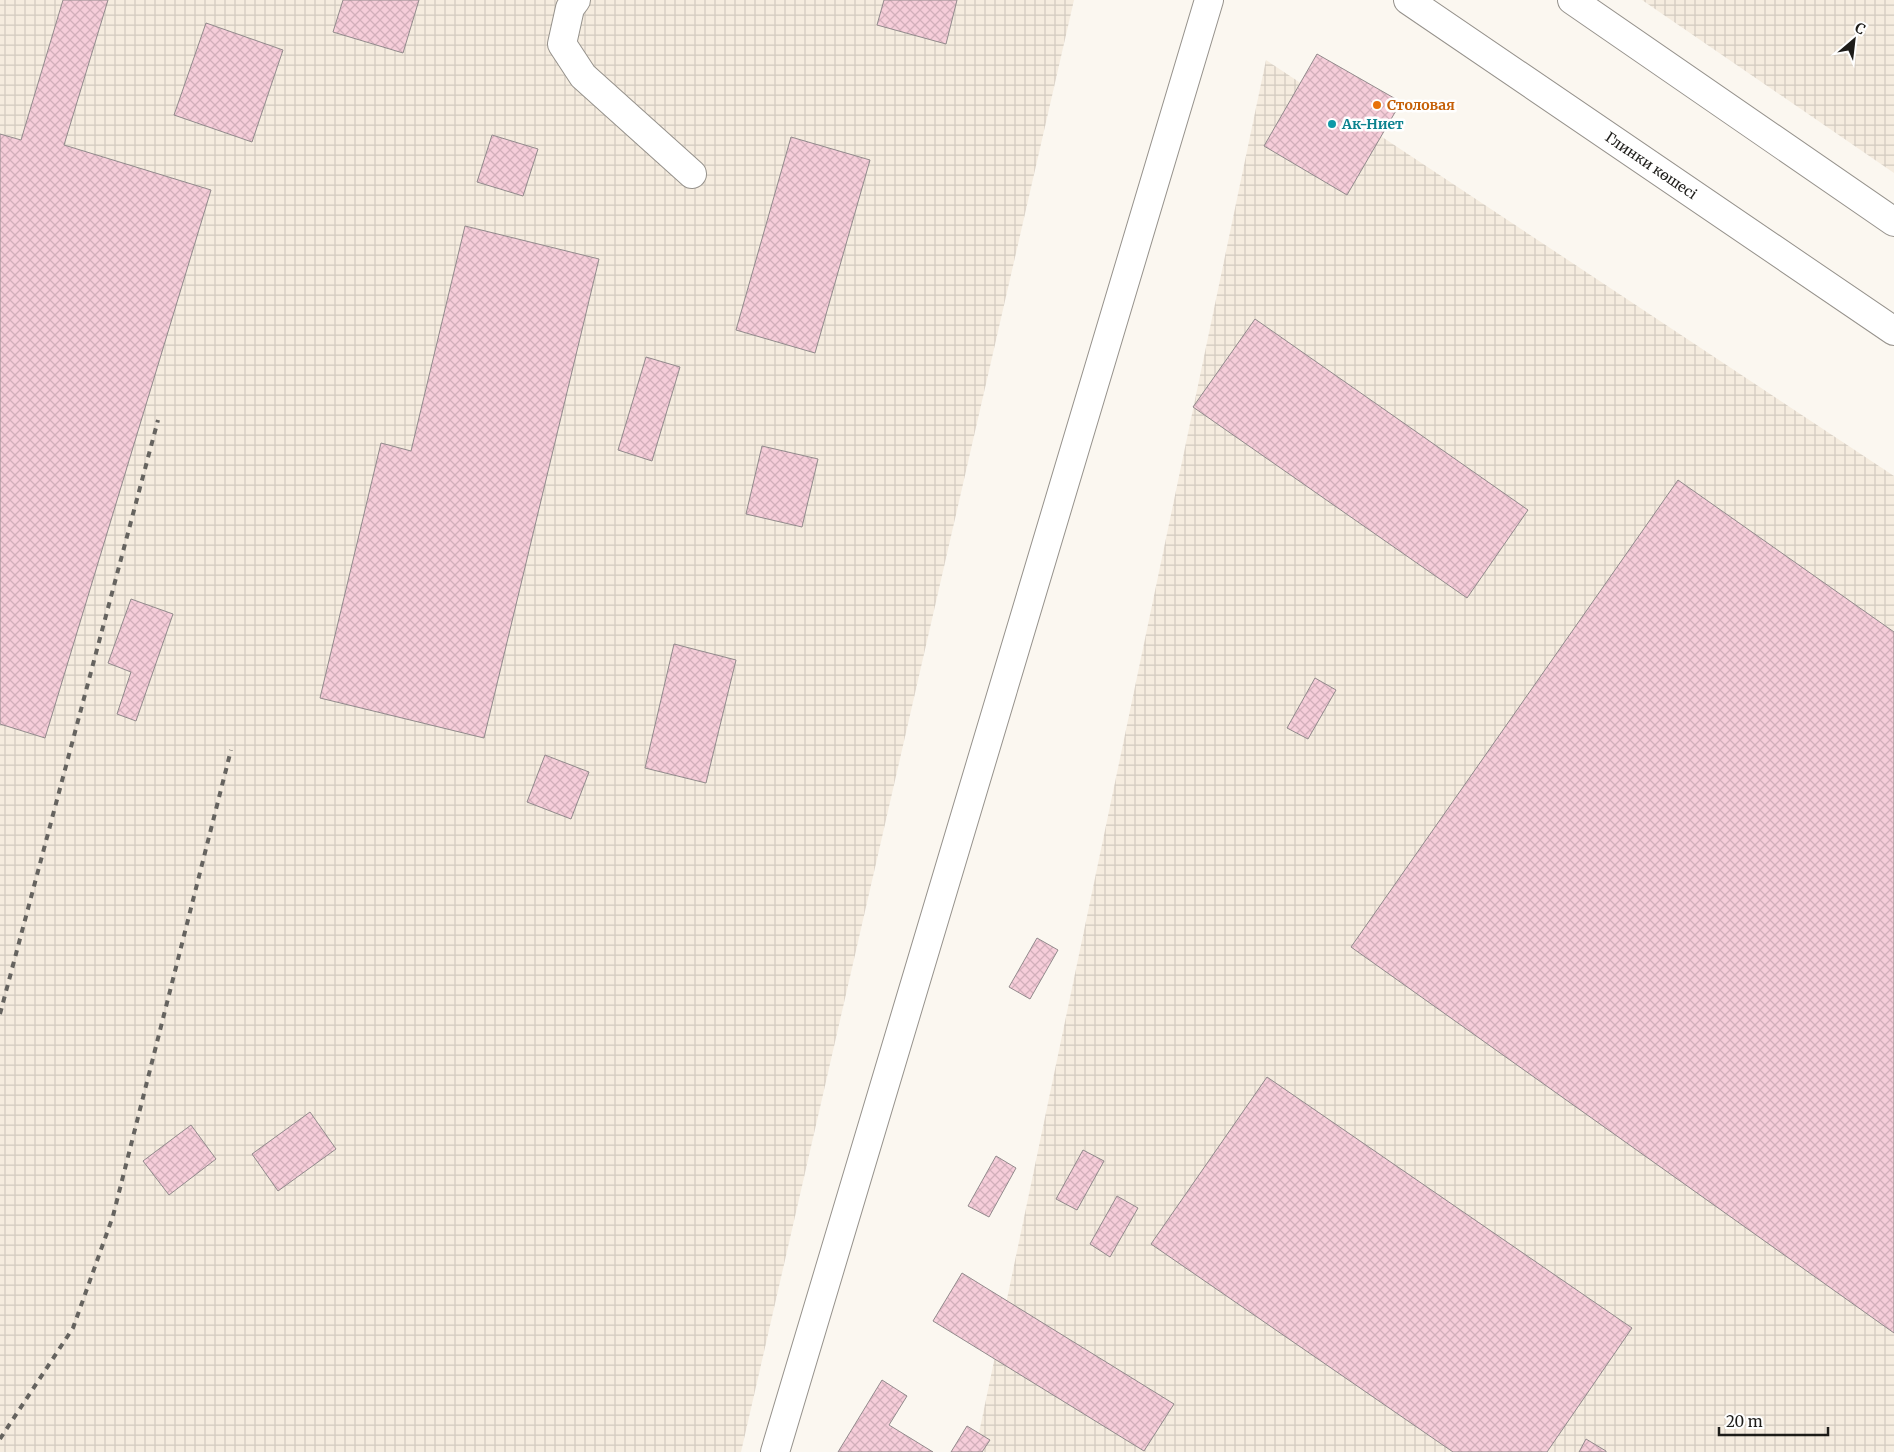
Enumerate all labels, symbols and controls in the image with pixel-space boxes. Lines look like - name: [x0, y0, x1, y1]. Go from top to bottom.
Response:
- north arrow: [1829, 15, 1879, 65]
- text: С: [1852, 18, 1868, 39]
- place label: Столовая: [1387, 96, 1455, 114]
- marker: Столовая: [1371, 99, 1383, 111]
- place label: Ак-Ниет: [1341, 115, 1404, 133]
- marker: Ак-Ниет: [1326, 118, 1338, 130]
- street label: Глинки көшесі: [1602, 128, 1701, 203]
- scale bar: [1719, 1404, 1828, 1436]
- text: 20 m: [1726, 1412, 1763, 1431]

